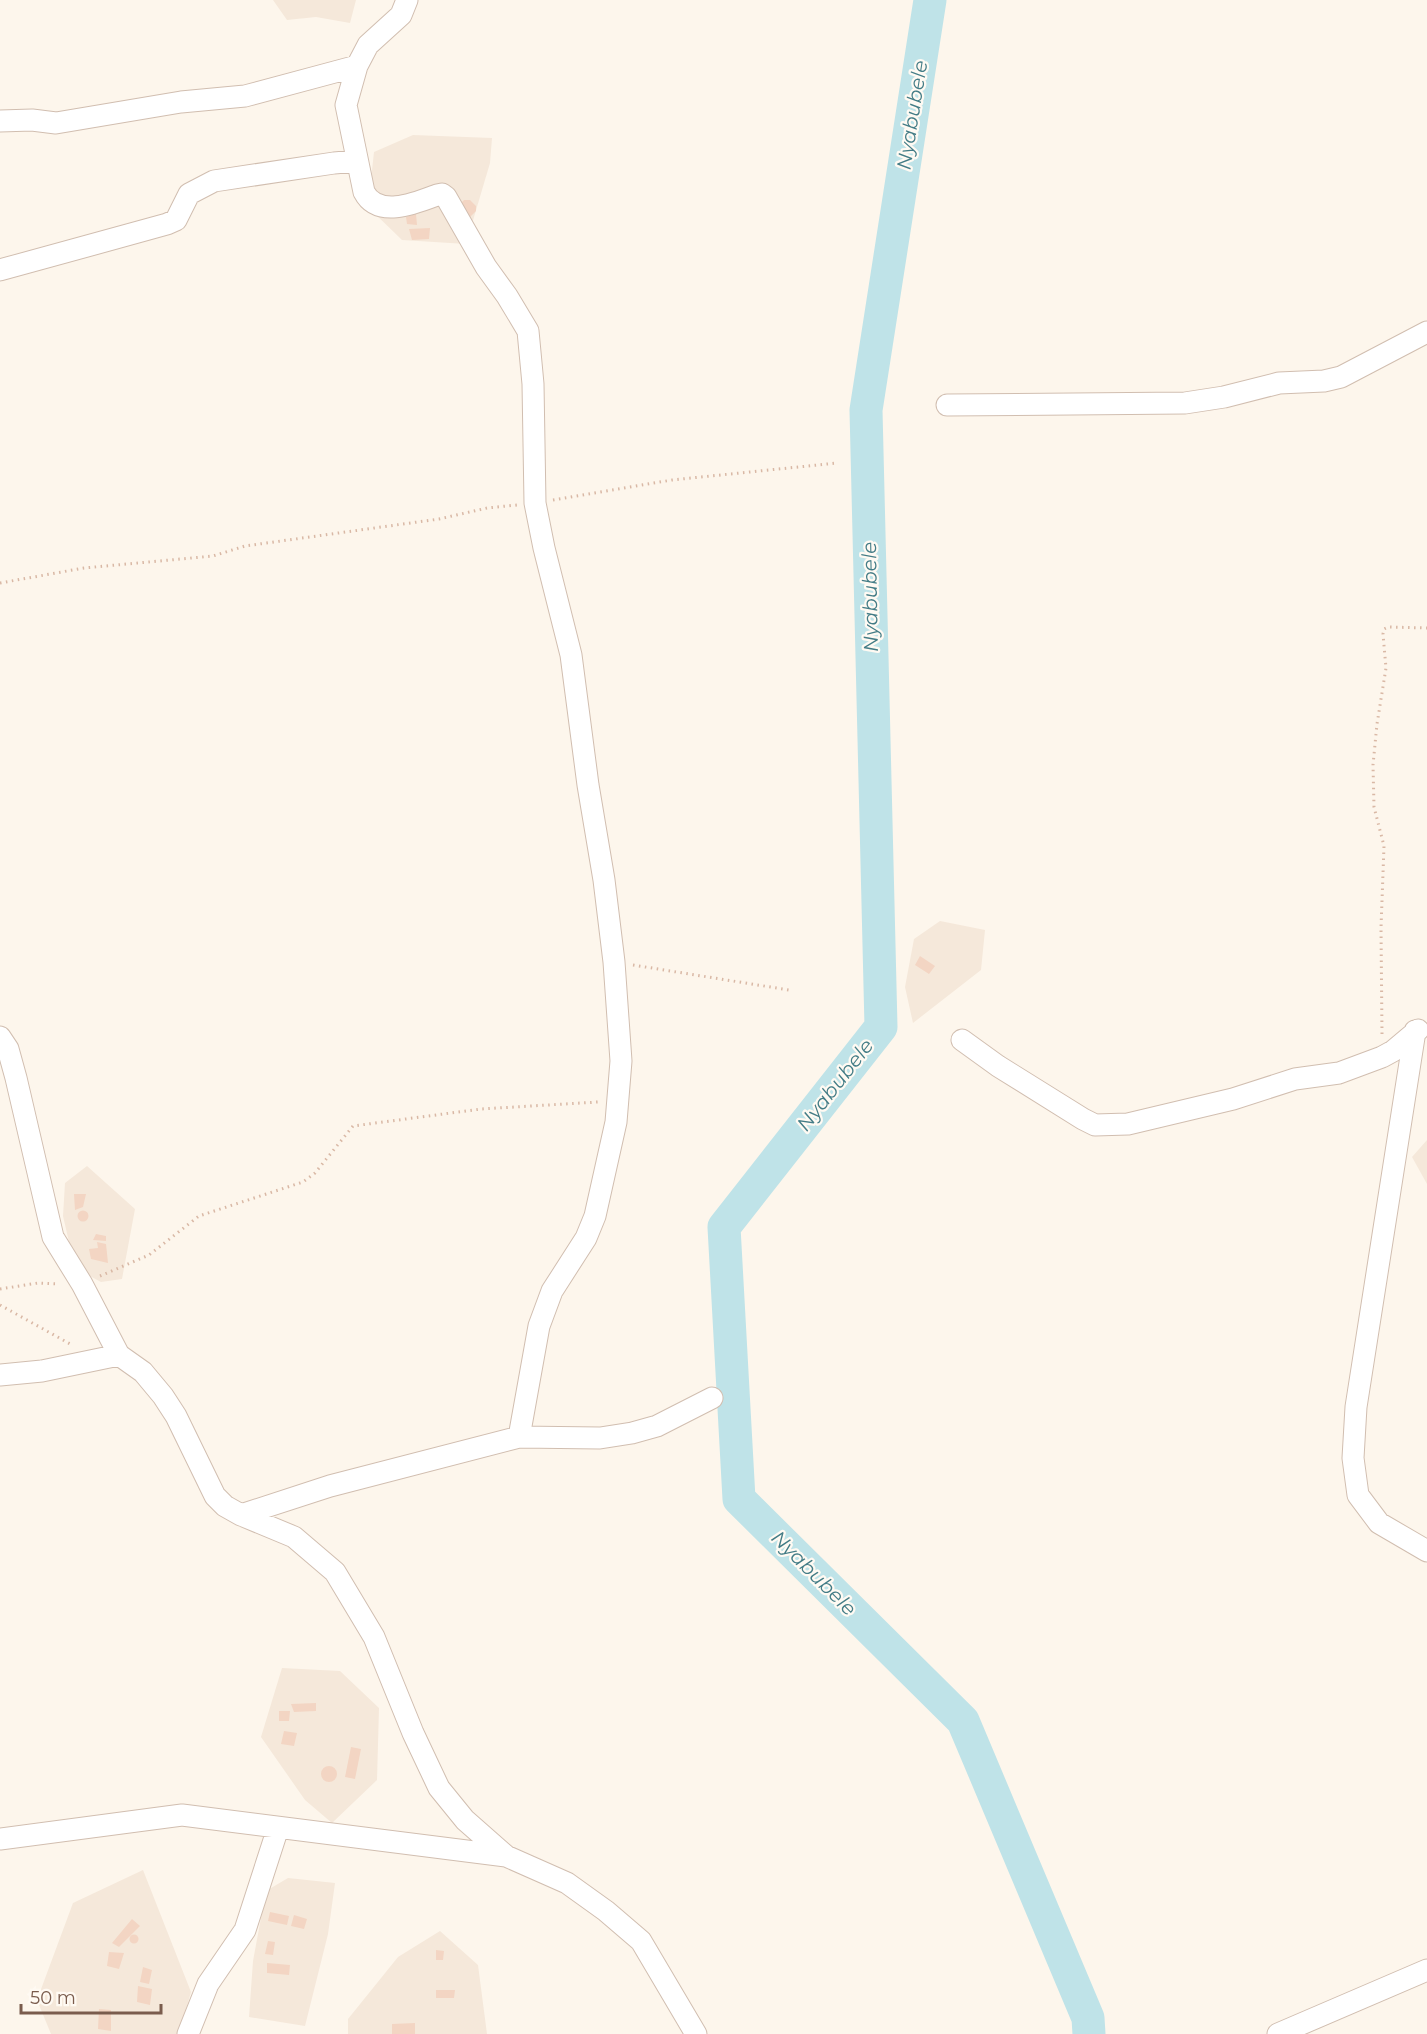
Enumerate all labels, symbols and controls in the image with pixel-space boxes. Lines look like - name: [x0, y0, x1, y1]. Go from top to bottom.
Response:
- water label: Nyabubele: [892, 59, 932, 171]
- water label: Nyabubele: [857, 542, 883, 652]
- water label: Nyabubele: [792, 1034, 878, 1136]
- water label: Nyabubele: [766, 1525, 862, 1621]
- scale bar: [21, 1977, 160, 2015]
- text: 50 m: [30, 1987, 76, 2009]

